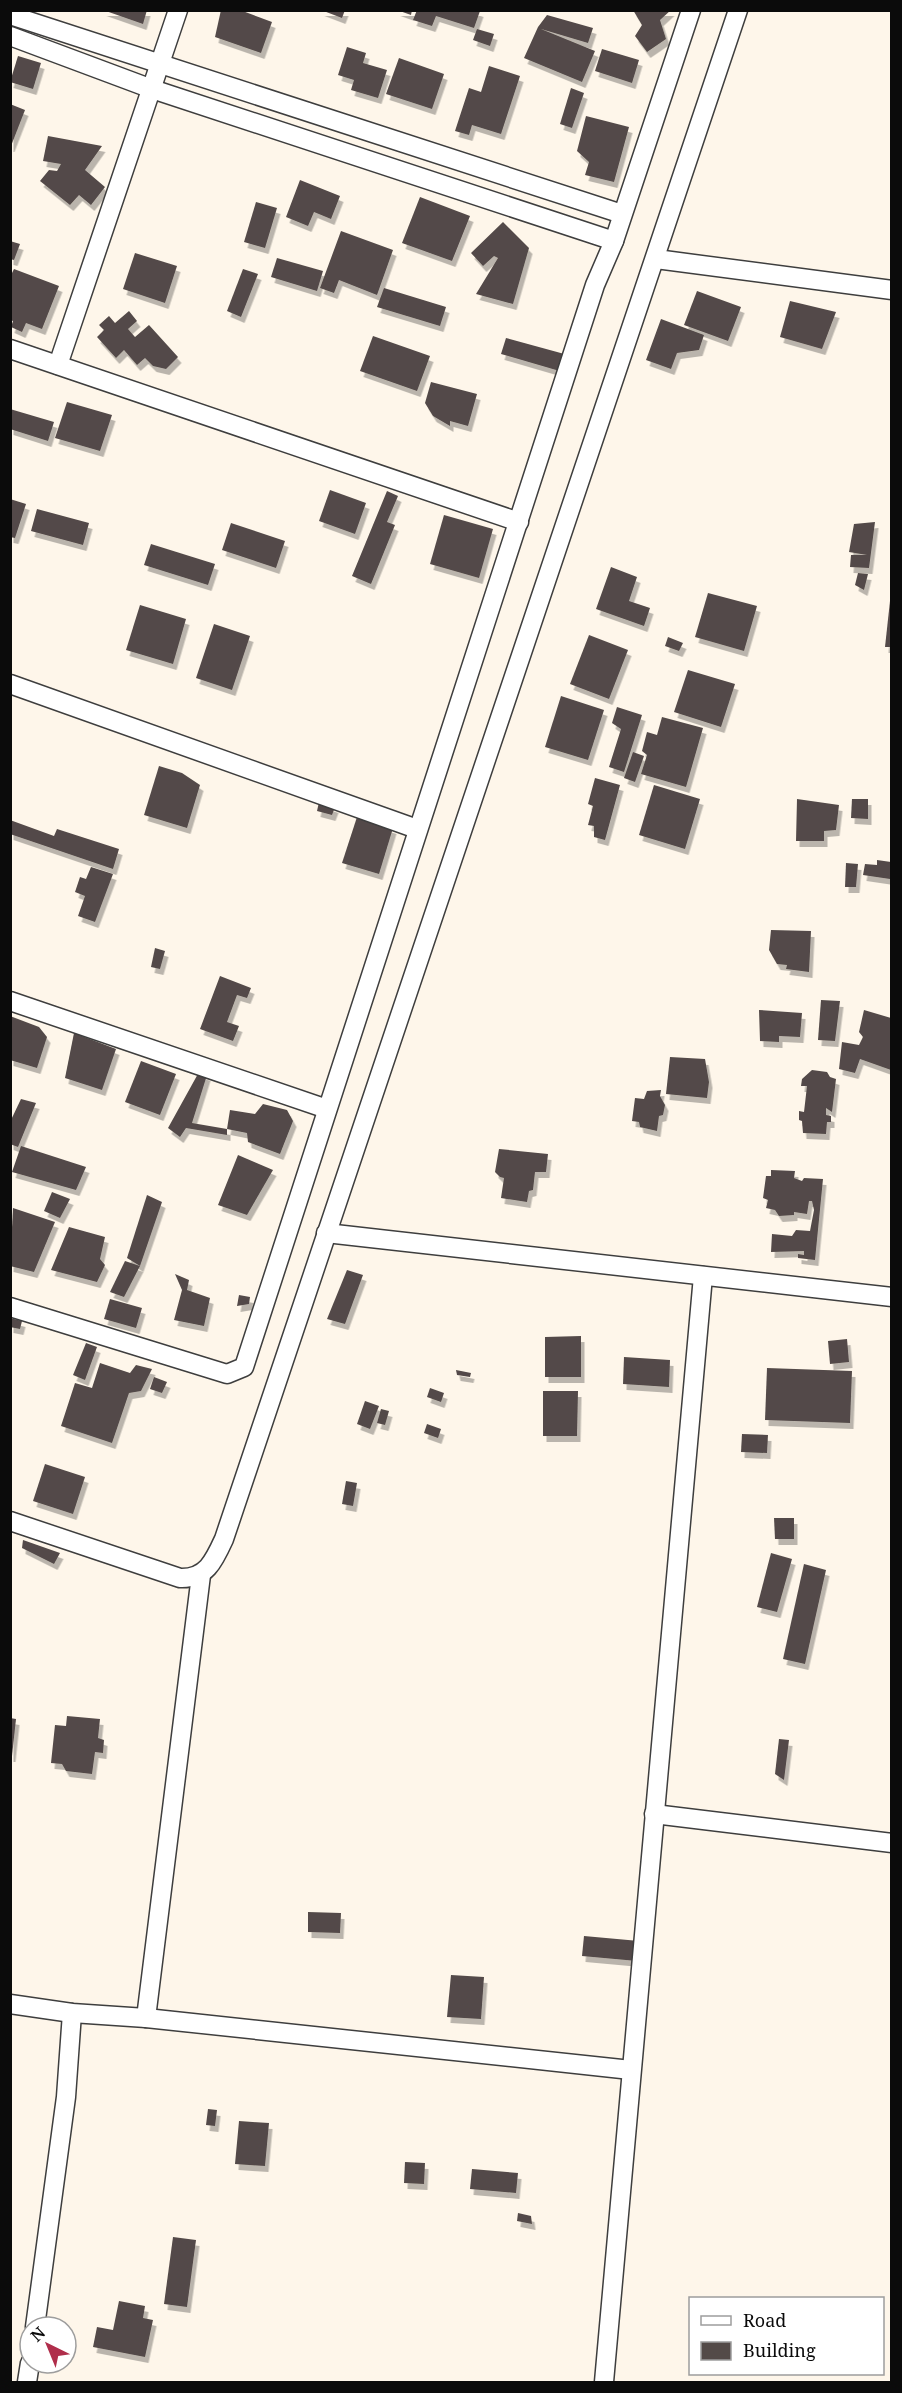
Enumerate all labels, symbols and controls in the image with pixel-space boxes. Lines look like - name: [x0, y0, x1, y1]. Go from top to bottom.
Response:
- legend: [689, 2297, 884, 2375]
- text: Road: [743, 2308, 786, 2332]
- north arrow: [18, 2315, 78, 2375]
- text: N: [26, 2321, 50, 2346]
- text: Building: [743, 2338, 816, 2362]

